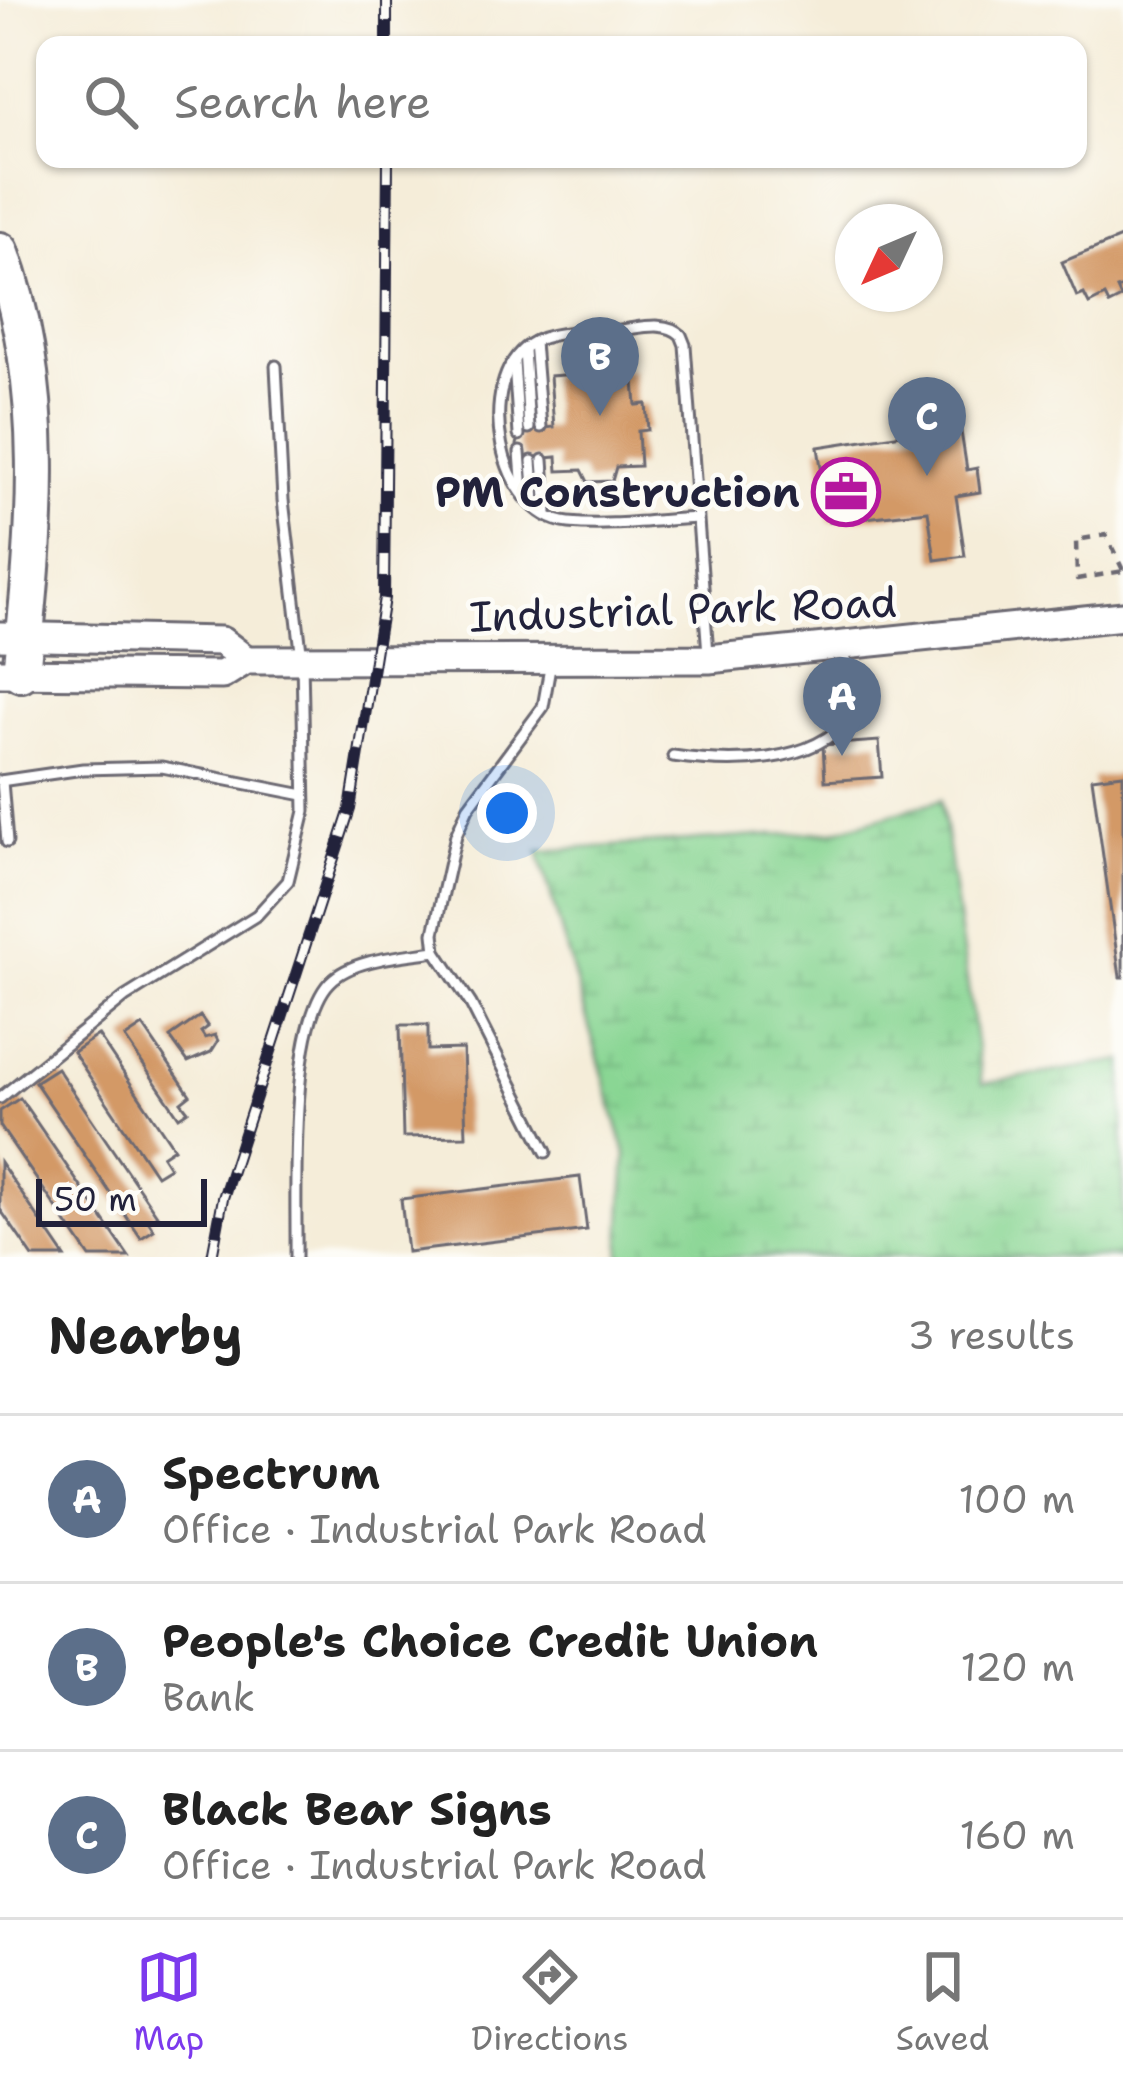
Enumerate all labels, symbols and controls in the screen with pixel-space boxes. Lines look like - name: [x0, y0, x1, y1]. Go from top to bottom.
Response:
- search box: [36, 36, 1087, 168]
- icon: search: [78, 69, 144, 135]
- text: Search here: [174, 72, 431, 132]
- north arrow: [835, 204, 943, 312]
- pin: B: [561, 317, 639, 416]
- pin: C: [888, 377, 966, 476]
- office icon: PM Construction: [811, 457, 881, 527]
- place label: PM Construction: [435, 464, 800, 520]
- street label: Industrial Park Road: [468, 574, 898, 644]
- pin: A: [803, 657, 881, 756]
- your location: [477, 783, 537, 843]
- scale bar: [36, 1173, 207, 1226]
- text: 50 m: [54, 1177, 137, 1222]
- text: Nearby: [48, 1301, 243, 1369]
- text: 3 results: [908, 1309, 1075, 1361]
- text: Spectrum: [162, 1443, 380, 1503]
- text: A: [72, 1473, 102, 1525]
- text: 100 m: [959, 1473, 1075, 1525]
- text: Office · Industrial Park Road: [162, 1503, 707, 1555]
- text: People's Choice Credit Union: [162, 1611, 818, 1671]
- text: B: [75, 1641, 99, 1693]
- text: 120 m: [960, 1641, 1075, 1693]
- text: Bank: [162, 1671, 255, 1723]
- text: Black Bear Signs: [162, 1779, 552, 1839]
- text: C: [75, 1809, 99, 1861]
- text: 160 m: [960, 1809, 1075, 1861]
- text: Office · Industrial Park Road: [162, 1839, 707, 1891]
- tab: Map: [134, 1944, 204, 2061]
- tab: Directions: [471, 1944, 629, 2061]
- tab: Saved: [896, 1944, 989, 2061]

